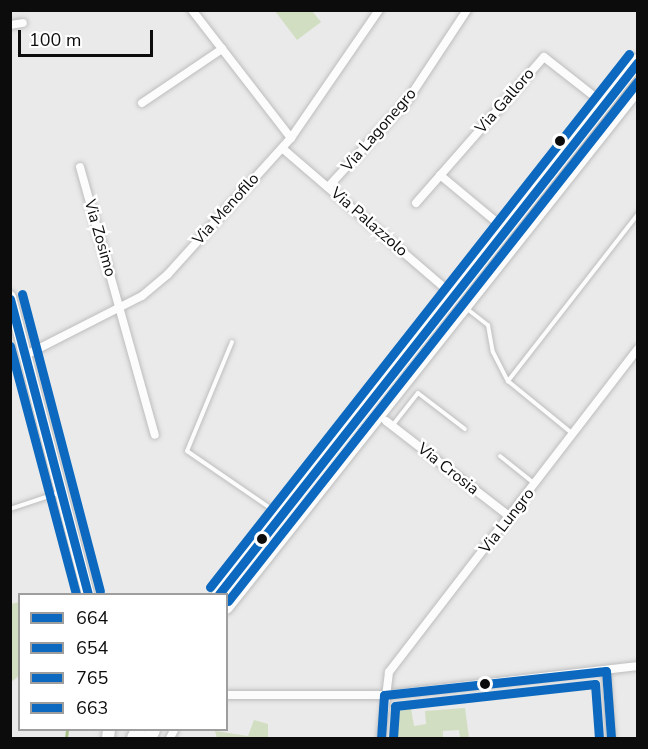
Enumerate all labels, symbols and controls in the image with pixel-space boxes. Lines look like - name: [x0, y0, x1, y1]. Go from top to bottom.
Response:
- scale bar: [21, 18, 156, 56]
- text: 100 m: [29, 28, 81, 52]
- street label: Via Galloro: [471, 64, 539, 138]
- street label: Via Lagonegro: [338, 84, 420, 176]
- unlabelled marker: [554, 135, 566, 147]
- street label: Via Menofilo: [189, 169, 263, 249]
- street label: Via Palazzolo: [327, 183, 411, 261]
- street label: Via Zosimo: [80, 197, 120, 279]
- street label: Via Crosia: [414, 439, 482, 499]
- street label: Via Lungro: [475, 484, 539, 558]
- unlabelled marker: [256, 533, 268, 545]
- legend: [18, 593, 228, 731]
- text: 664: [76, 606, 108, 630]
- text: 654: [76, 636, 108, 660]
- text: 765: [76, 666, 108, 690]
- unlabelled marker: [479, 678, 491, 690]
- text: 663: [76, 696, 108, 720]

